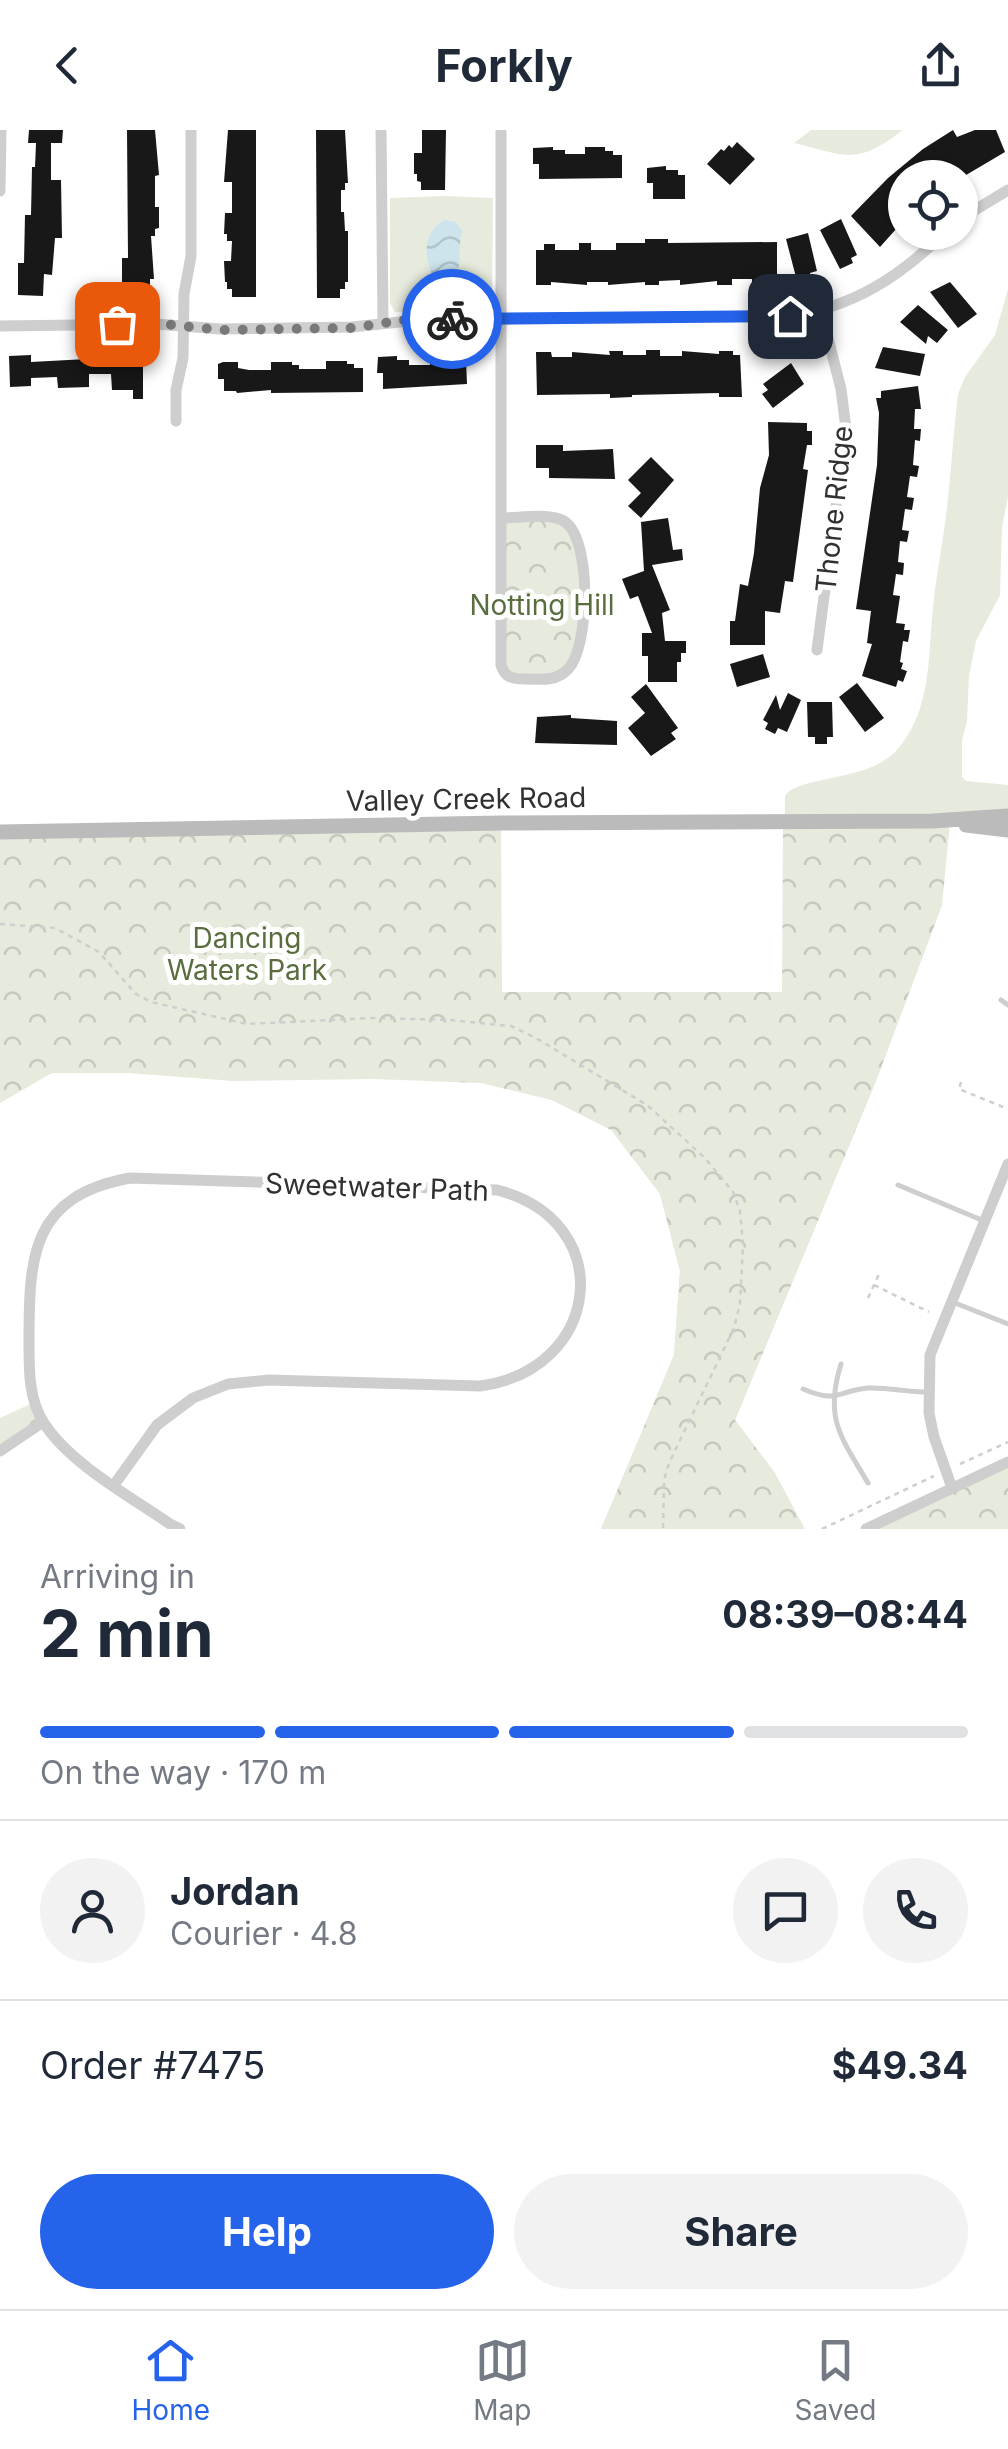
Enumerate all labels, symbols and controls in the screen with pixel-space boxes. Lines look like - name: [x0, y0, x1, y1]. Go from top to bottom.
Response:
- icon: back: [40, 38, 95, 93]
- text: Forkly: [435, 38, 573, 93]
- icon: share: [913, 38, 968, 93]
- map controls: [888, 160, 978, 250]
- button: locate: [888, 160, 978, 250]
- courier: [402, 269, 502, 369]
- pin: [748, 274, 833, 359]
- pin: [75, 282, 160, 367]
- icon: home: [763, 289, 818, 344]
- icon: bike: [425, 292, 480, 347]
- icon: bag: [90, 297, 145, 352]
- street label: Thone Ridge: [808, 424, 860, 594]
- park label: Notting Hill: [469, 588, 615, 622]
- street label: Valley Creek Road: [345, 780, 587, 818]
- park label: Dancing Waters Park: [167, 921, 327, 987]
- street label: Sweetwater Path: [264, 1166, 490, 1208]
- text: Arriving in: [40, 1557, 195, 1596]
- text: 08:39–08:44: [722, 1591, 968, 1637]
- text: 2 min: [40, 1594, 214, 1673]
- text: On the way · 170 m: [40, 1753, 326, 1792]
- button: person: [40, 1858, 145, 1963]
- button: chat: [733, 1858, 838, 1963]
- button: phone: [863, 1858, 968, 1963]
- text: Jordan: [170, 1868, 300, 1914]
- text: Courier · 4.8: [170, 1914, 358, 1953]
- text: Order #7475: [40, 2042, 265, 2088]
- text: $49.34: [832, 2042, 968, 2088]
- button: Help: [40, 2174, 494, 2289]
- button: Share: [514, 2174, 968, 2289]
- tab: Home: [132, 2333, 210, 2427]
- tab: Map: [473, 2333, 531, 2427]
- tab: Saved: [794, 2333, 876, 2427]

